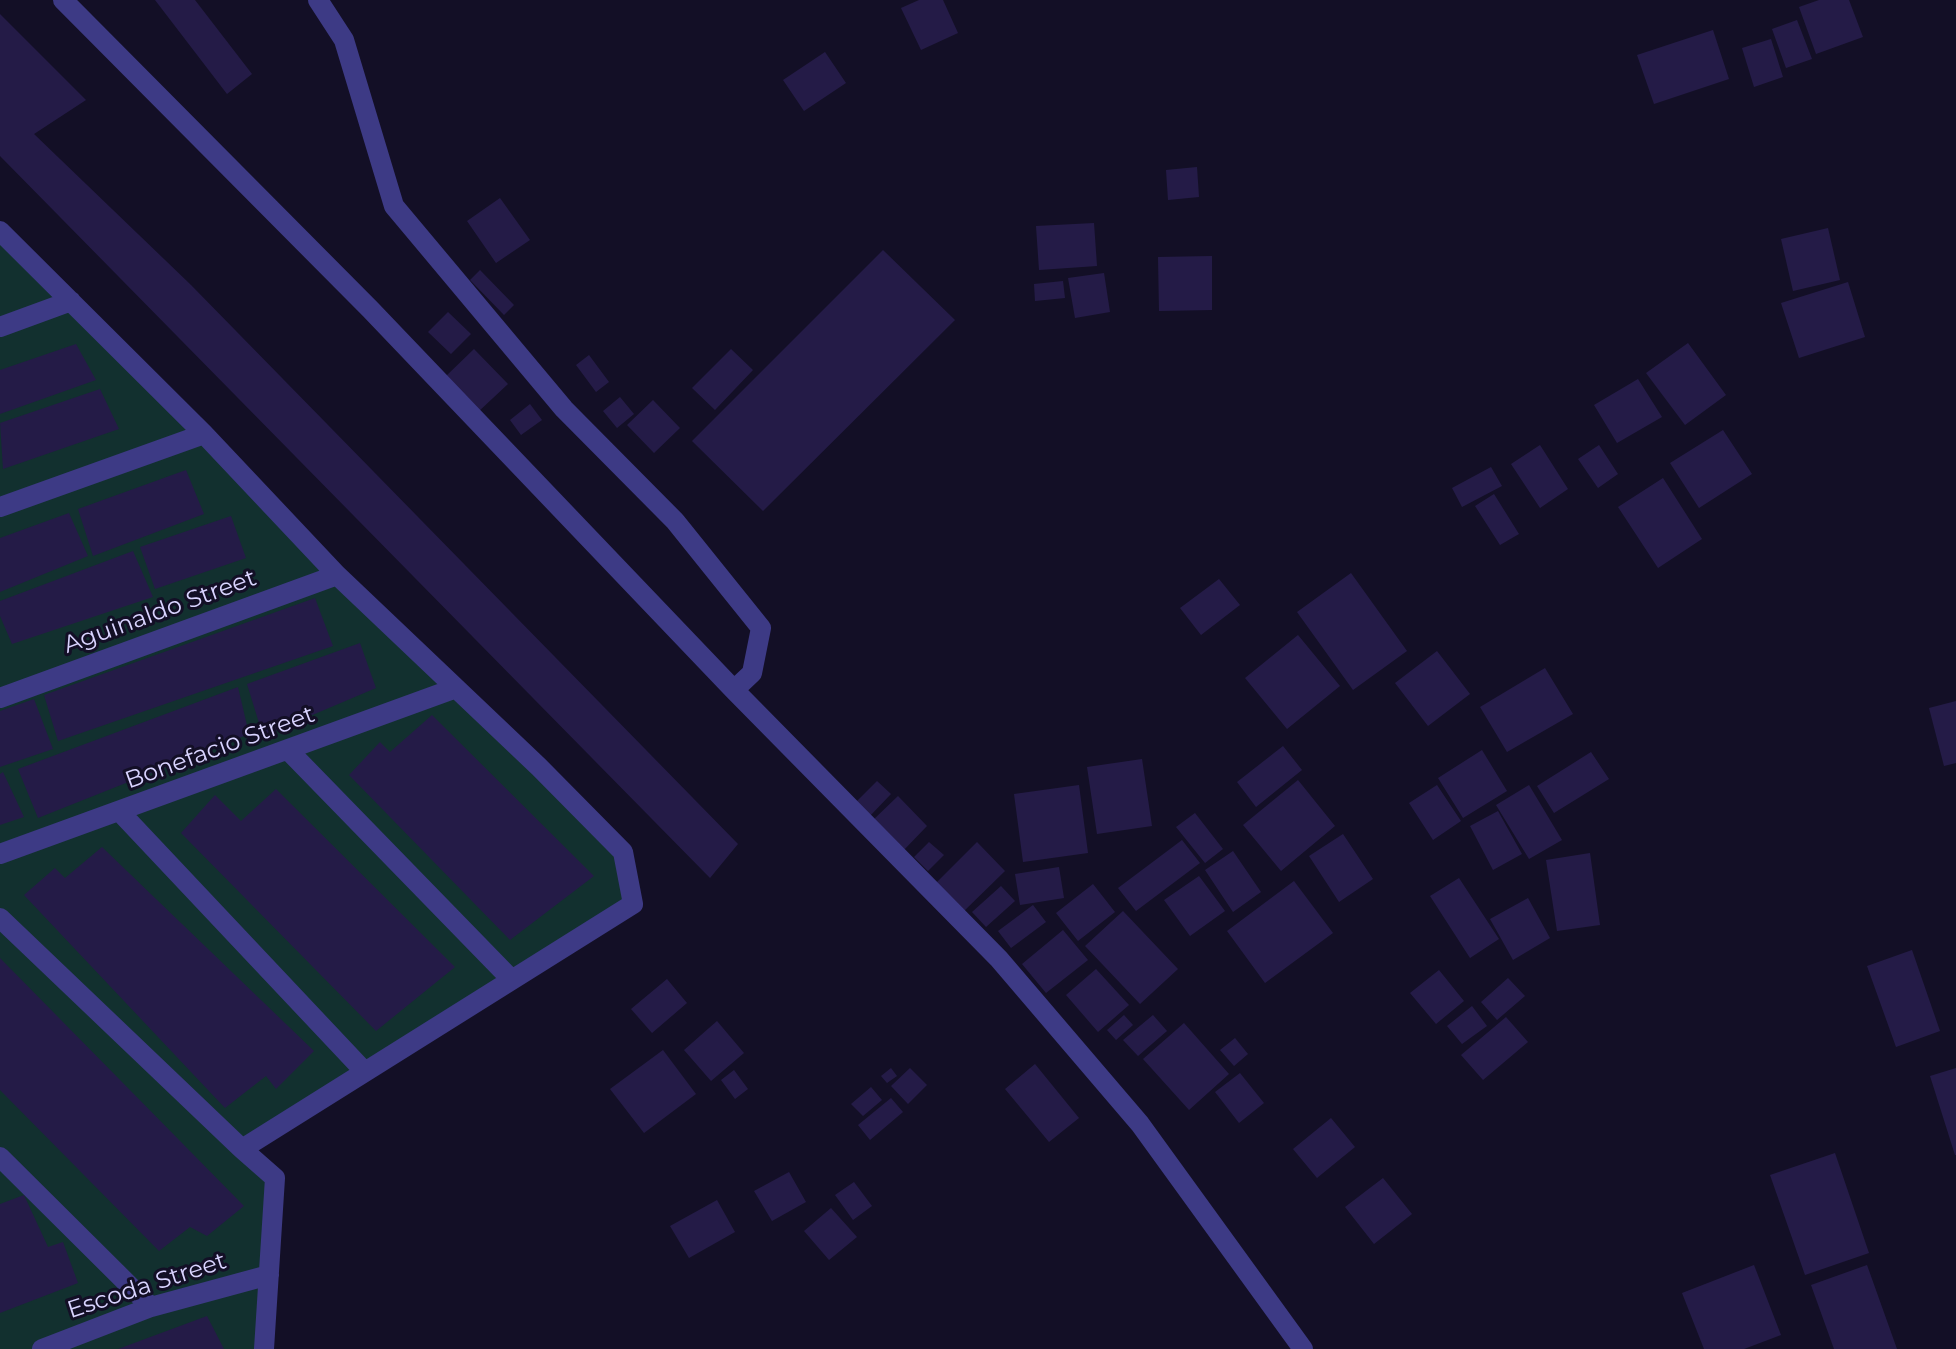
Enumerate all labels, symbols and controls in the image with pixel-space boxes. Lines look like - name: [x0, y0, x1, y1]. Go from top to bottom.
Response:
- street label: Aguinaldo Street: [60, 564, 260, 660]
- street label: Bonefacio Street: [121, 700, 319, 796]
- street label: Escoda Street: [64, 1247, 230, 1325]

